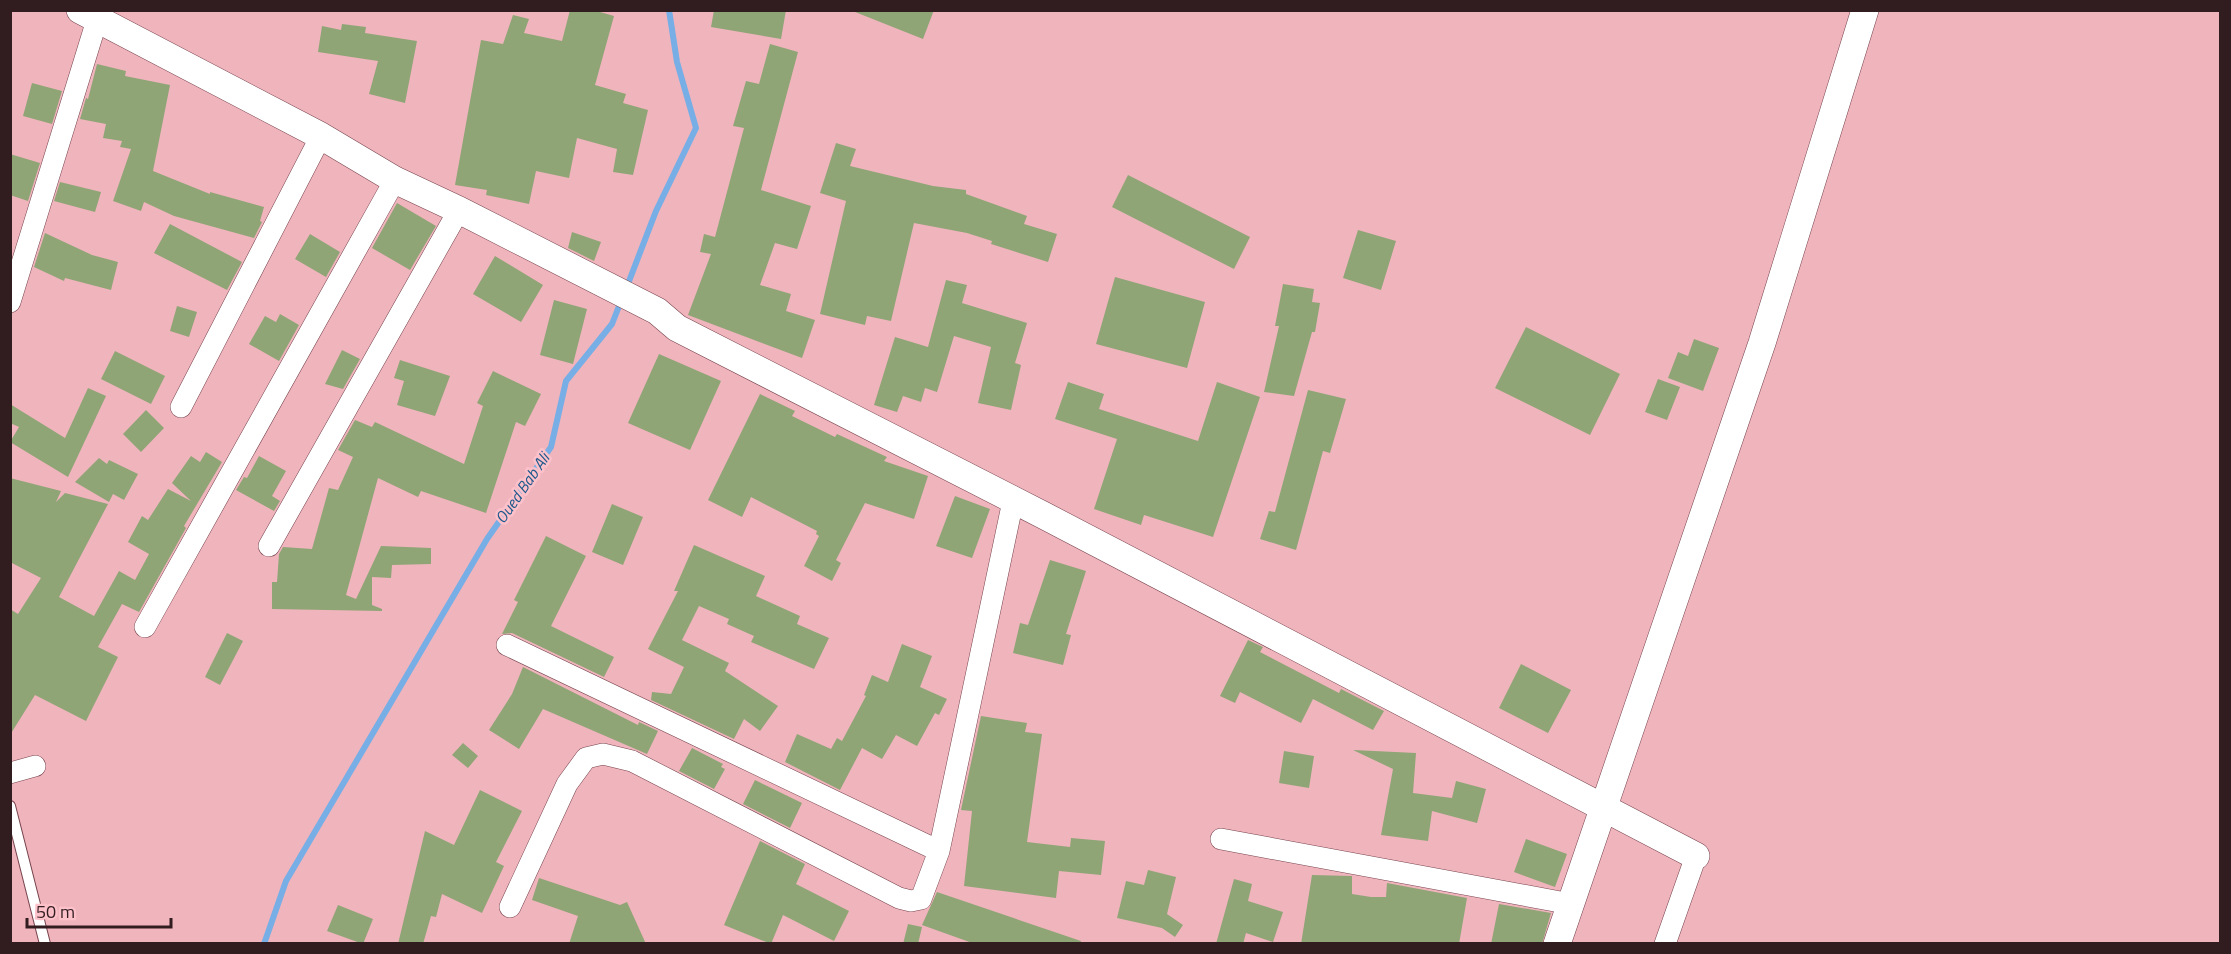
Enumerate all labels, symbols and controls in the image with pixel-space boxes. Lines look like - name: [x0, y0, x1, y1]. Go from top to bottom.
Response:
- water label: Oued Bab Ali: [489, 446, 556, 528]
- scale bar: [27, 891, 171, 929]
- text: 50 m: [36, 898, 75, 925]

